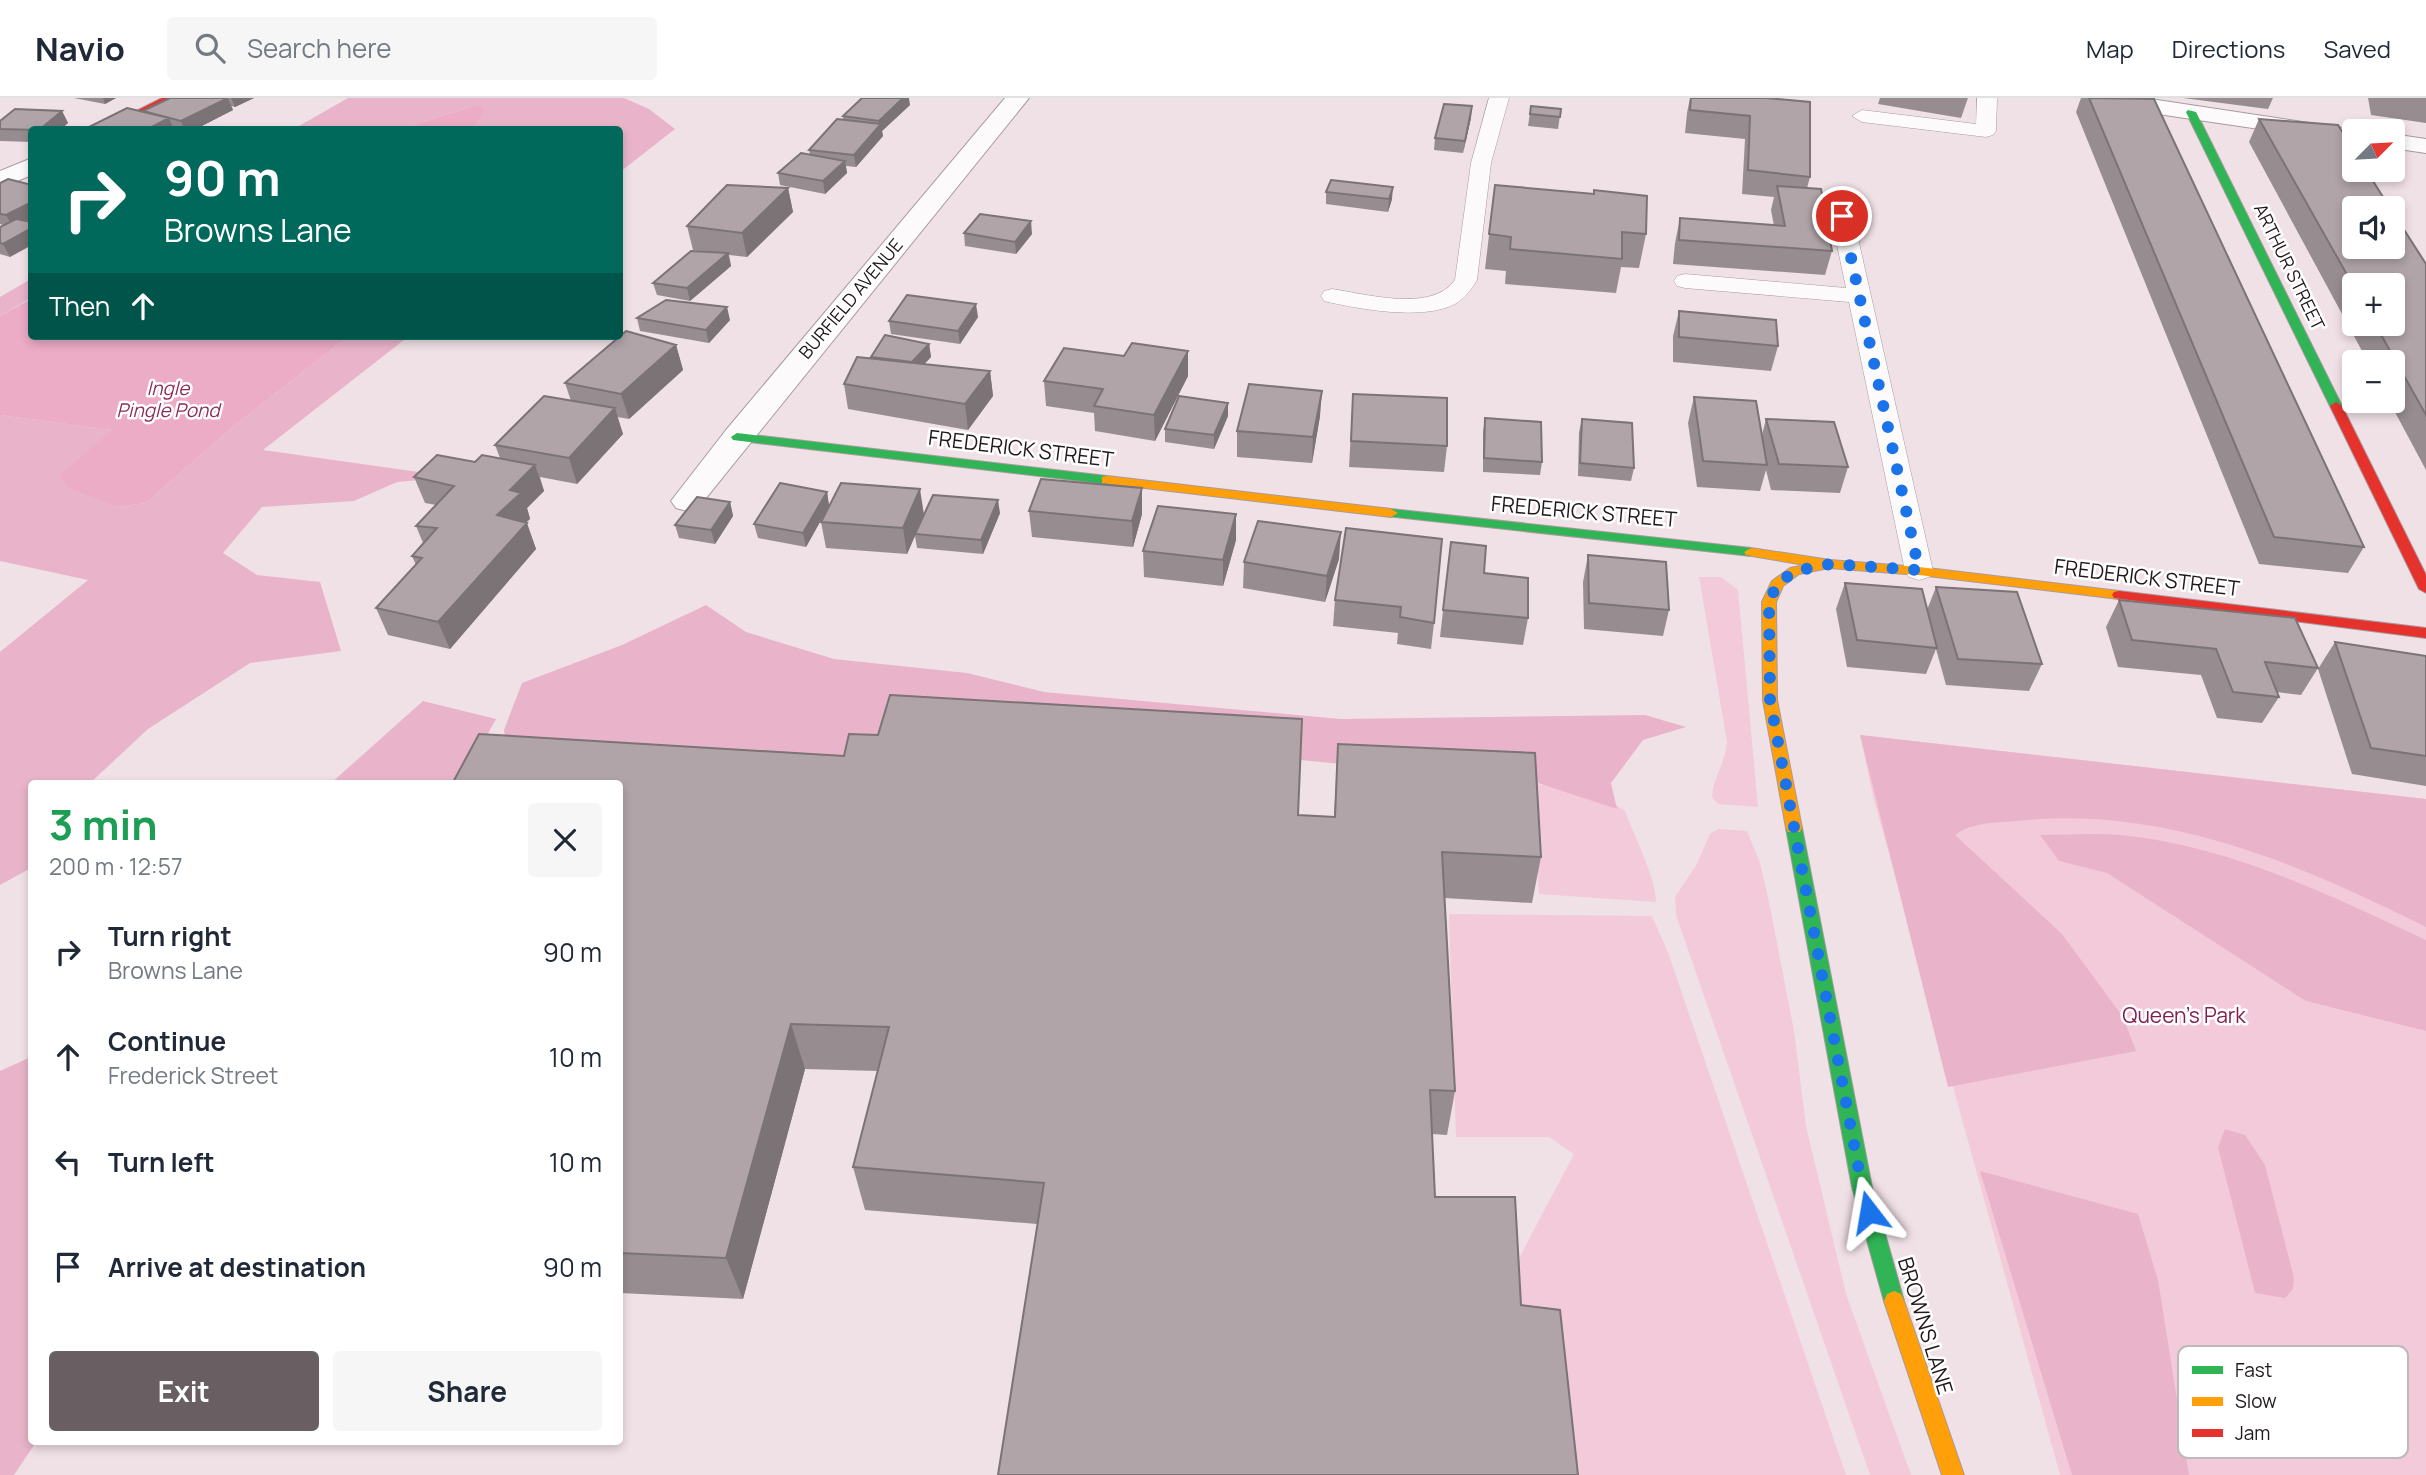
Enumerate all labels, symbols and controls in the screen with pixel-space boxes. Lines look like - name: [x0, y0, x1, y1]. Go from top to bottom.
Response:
- search box: [167, 17, 657, 80]
- text: Navio: [35, 26, 125, 71]
- icon: search: [191, 29, 229, 67]
- text: Search here: [247, 30, 391, 66]
- text: Map: [2086, 32, 2134, 65]
- text: Directions: [2172, 32, 2285, 65]
- text: Saved: [2323, 32, 2391, 65]
- north arrow: [2342, 119, 2404, 182]
- map controls: [2342, 119, 2405, 413]
- text: 90 m: [164, 144, 281, 211]
- icon: right: [49, 154, 140, 245]
- pin: [1812, 186, 1872, 246]
- button: sound: [2342, 196, 2405, 259]
- icon: arrive: [1823, 197, 1861, 235]
- street label: ARTHUR STREET: [2249, 199, 2331, 334]
- text: Browns Lane: [164, 208, 352, 252]
- street label: BURFIELD AVENUE: [793, 233, 908, 363]
- button: +: [2342, 273, 2405, 336]
- icon: ahead: [124, 287, 162, 325]
- text: Then: [49, 288, 110, 324]
- button: −: [2342, 350, 2405, 413]
- water label: Ingle Pingle Pond: [117, 375, 222, 423]
- street label: FREDERICK STREET: [927, 423, 1116, 473]
- street label: FREDERICK STREET: [1490, 489, 1679, 533]
- street label: FREDERICK STREET: [2053, 552, 2242, 602]
- text: 3 min: [49, 795, 158, 853]
- button: close: [528, 803, 602, 877]
- text: 200 m · 12:57: [49, 850, 182, 882]
- text: Turn right: [108, 918, 232, 954]
- icon: right: [49, 933, 87, 971]
- text: 90 m: [543, 934, 602, 970]
- text: Browns Lane: [108, 954, 243, 986]
- park label: Queen's Park: [2122, 1001, 2246, 1029]
- text: Continue: [108, 1023, 226, 1059]
- icon: ahead: [49, 1038, 87, 1076]
- text: 10 m: [549, 1039, 602, 1075]
- text: Frederick Street: [108, 1059, 278, 1091]
- icon: left: [49, 1143, 87, 1181]
- text: Turn left: [108, 1144, 215, 1180]
- text: 10 m: [549, 1144, 602, 1180]
- position arrow: [1832, 1175, 1906, 1249]
- icon: arrive: [49, 1248, 87, 1286]
- text: Arrive at destination: [108, 1249, 366, 1285]
- text: 90 m: [543, 1249, 602, 1285]
- street label: BROWNS LANE: [1892, 1254, 1960, 1398]
- legend: [2178, 1346, 2408, 1458]
- button: Exit: [49, 1351, 319, 1431]
- button: Share: [333, 1351, 602, 1431]
- text: Fast: [2235, 1357, 2272, 1383]
- text: Slow: [2235, 1388, 2277, 1414]
- text: Jam: [2235, 1420, 2270, 1446]

